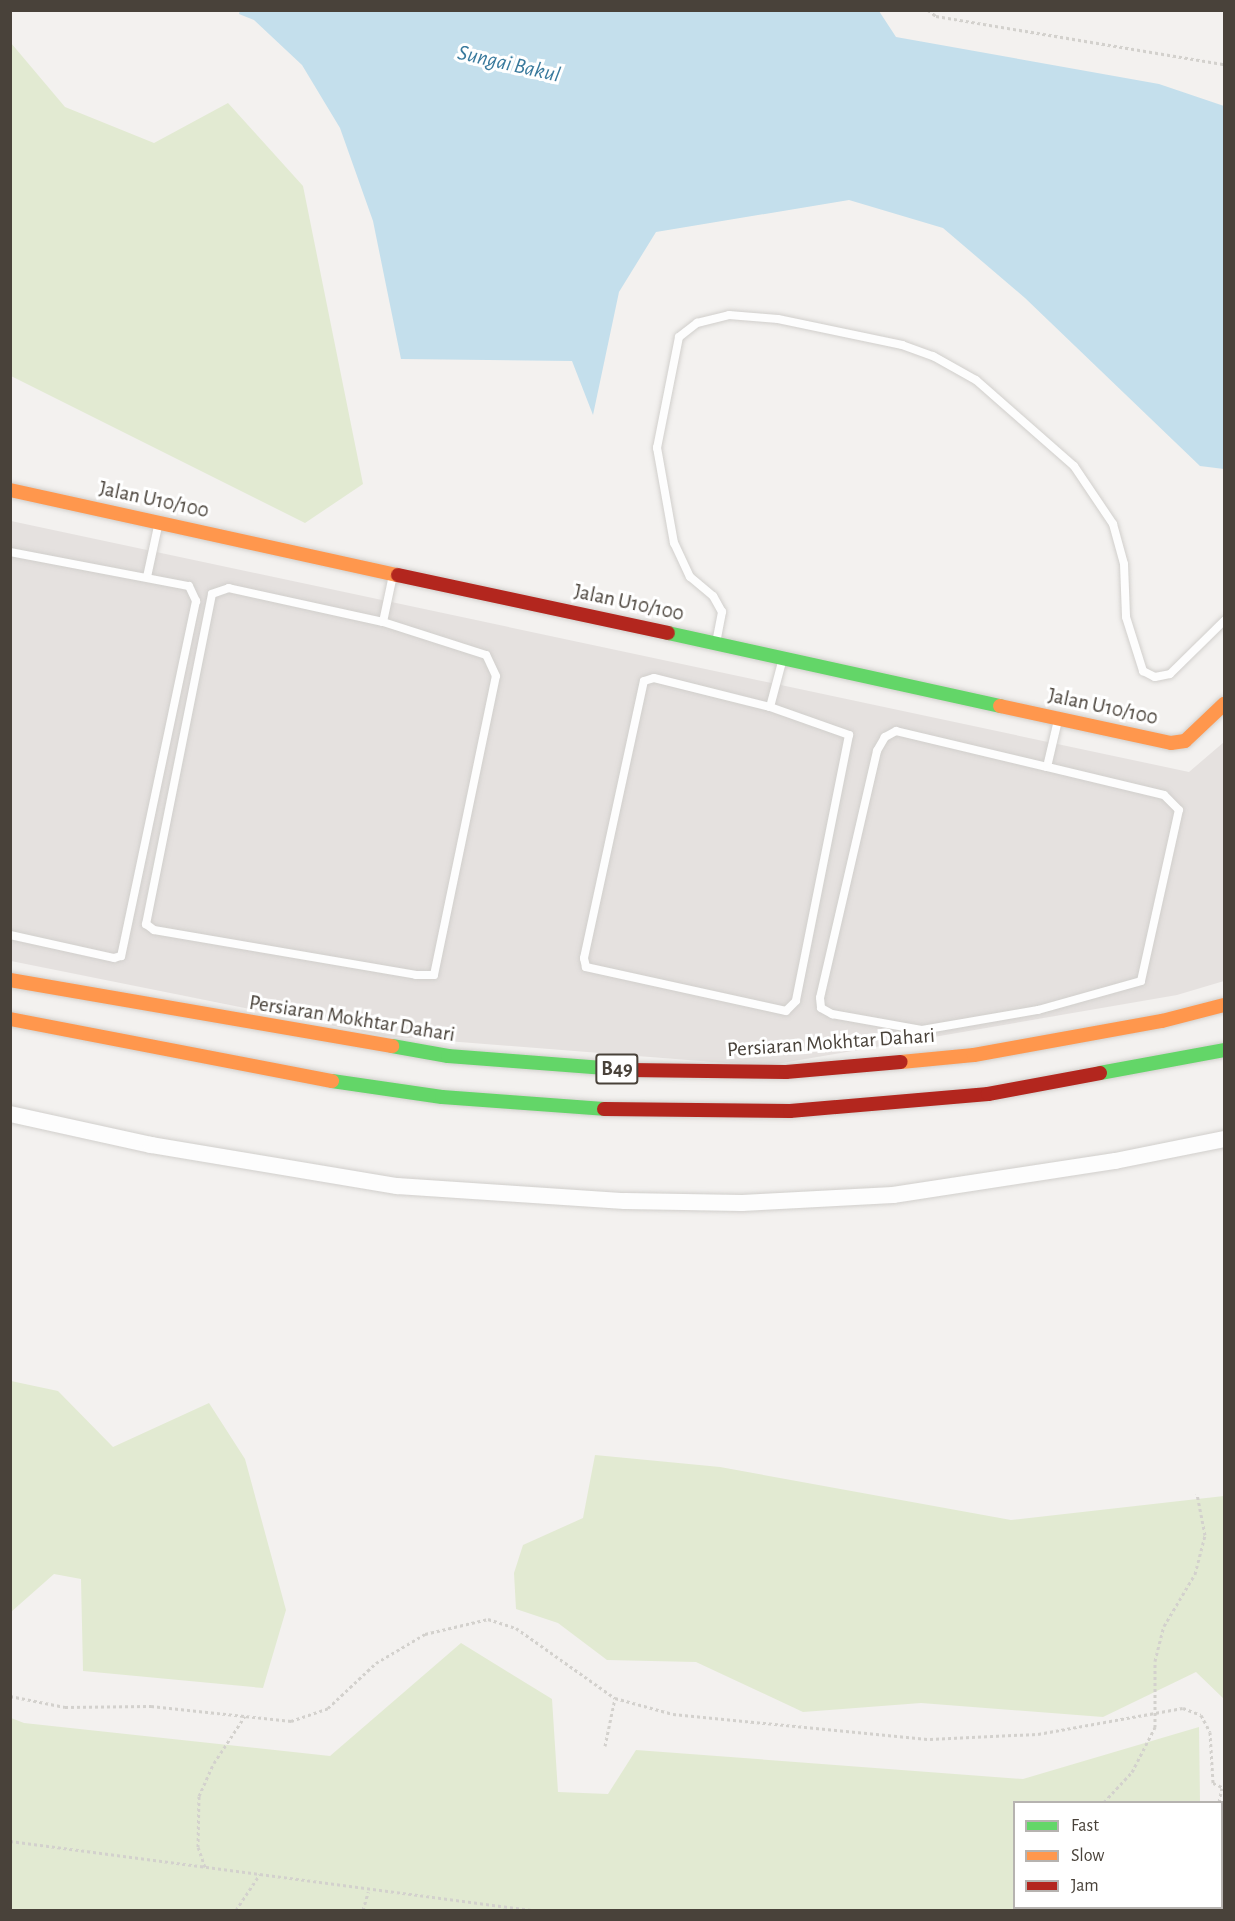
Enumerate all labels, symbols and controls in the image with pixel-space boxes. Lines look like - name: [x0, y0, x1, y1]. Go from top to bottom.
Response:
- water label: Sungai Bakul: [455, 39, 563, 89]
- street label: Jalan U10/100: [97, 476, 211, 524]
- street label: Jalan U10/100: [572, 579, 686, 627]
- street label: Jalan U10/100: [1046, 683, 1160, 731]
- street label: Persiaran Mokhtar Dahari: [247, 990, 457, 1048]
- street label: Persiaran Mokhtar Dahari: [726, 1023, 936, 1063]
- road number: B49: [594, 1052, 640, 1086]
- legend: [1013, 1801, 1223, 1909]
- text: Fast: [1071, 1817, 1099, 1835]
- text: Slow: [1071, 1847, 1104, 1865]
- text: Jam: [1071, 1877, 1099, 1895]

